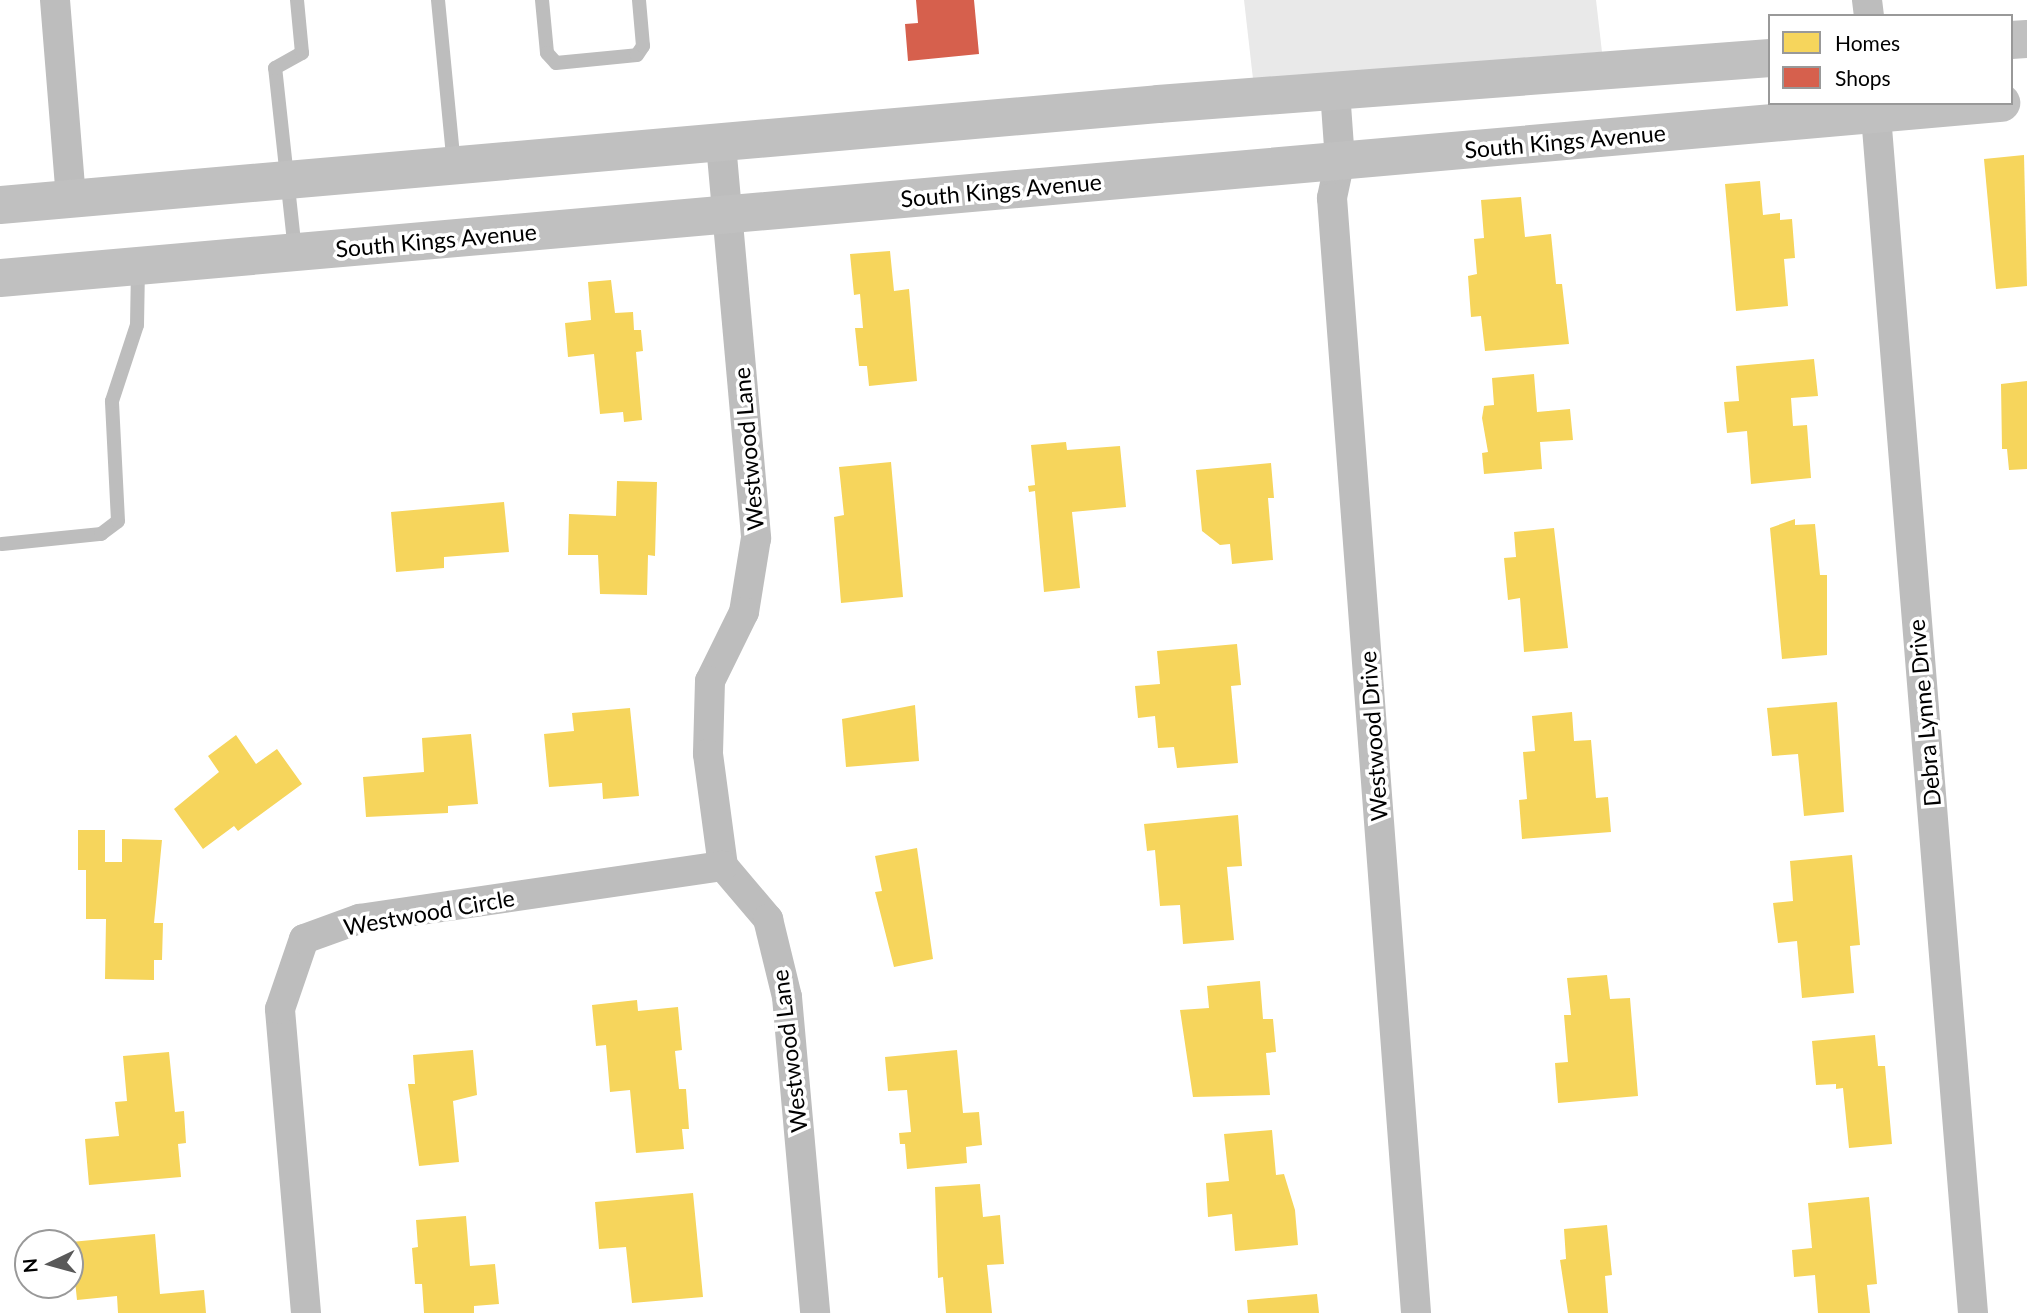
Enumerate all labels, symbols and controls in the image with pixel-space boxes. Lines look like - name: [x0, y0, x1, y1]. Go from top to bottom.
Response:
- legend: [1768, 14, 2013, 105]
- text: Homes: [1835, 30, 1900, 55]
- text: Shops: [1835, 65, 1891, 90]
- street label: South Kings Avenue: [1463, 118, 1667, 164]
- street label: South Kings Avenue: [899, 167, 1103, 213]
- street label: South Kings Avenue: [334, 217, 538, 263]
- street label: Westwood Lane: [727, 366, 769, 532]
- street label: Debra Lynne Drive: [1902, 618, 1946, 808]
- street label: Westwood Drive: [1353, 650, 1393, 822]
- street label: Westwood Circle: [341, 883, 517, 941]
- street label: Westwood Lane: [765, 968, 813, 1134]
- north arrow: [14, 1229, 84, 1299]
- text: N: [17, 1257, 42, 1274]

